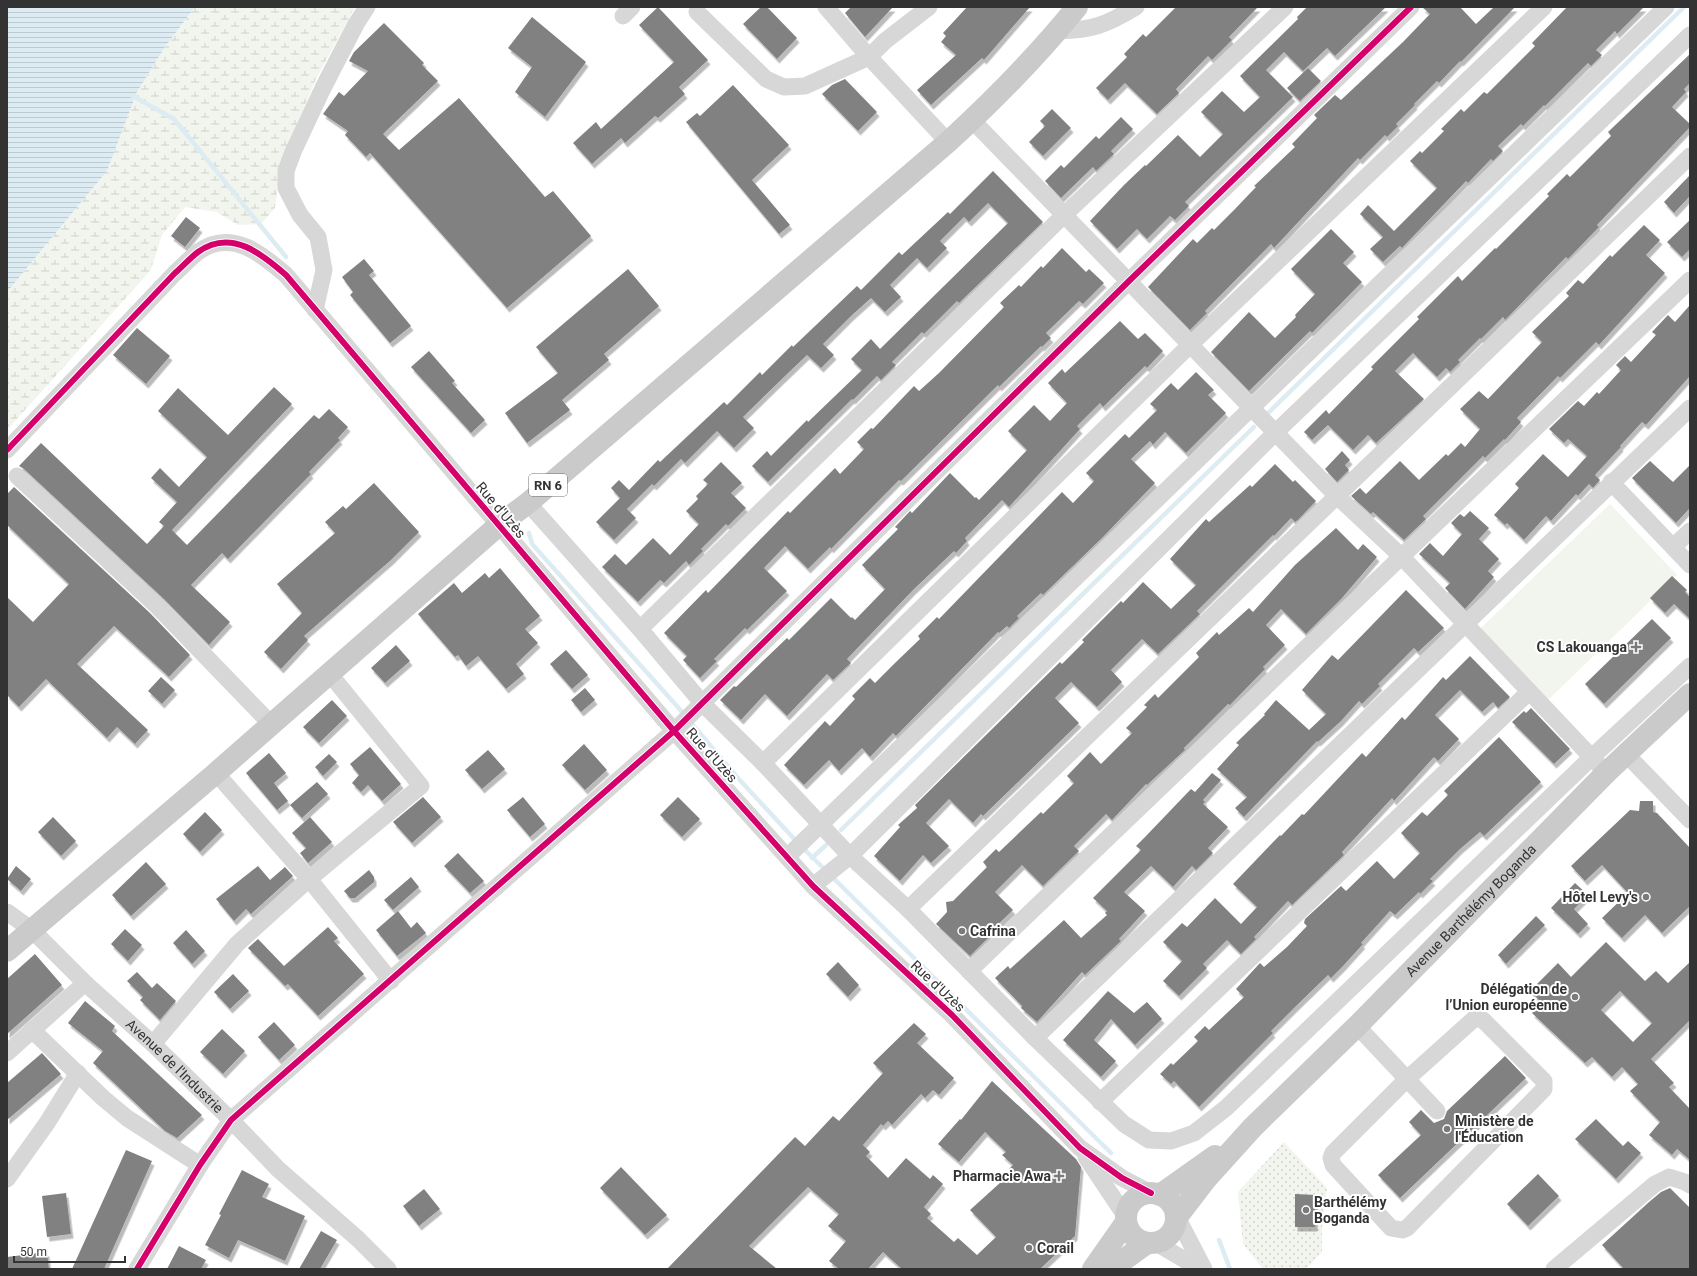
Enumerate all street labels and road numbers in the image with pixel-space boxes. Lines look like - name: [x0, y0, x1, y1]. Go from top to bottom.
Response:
- road number: RN 6: [529, 474, 567, 496]
- street label: Rue d'Uzès: [473, 479, 529, 541]
- street label: Rue d'Uzès: [683, 724, 741, 786]
- street label: Avenue Barthélémy Boganda: [1402, 841, 1539, 980]
- street label: Rue d'Uzès: [908, 957, 968, 1015]
- street label: Avenue de l'Industrie: [123, 1016, 227, 1116]

